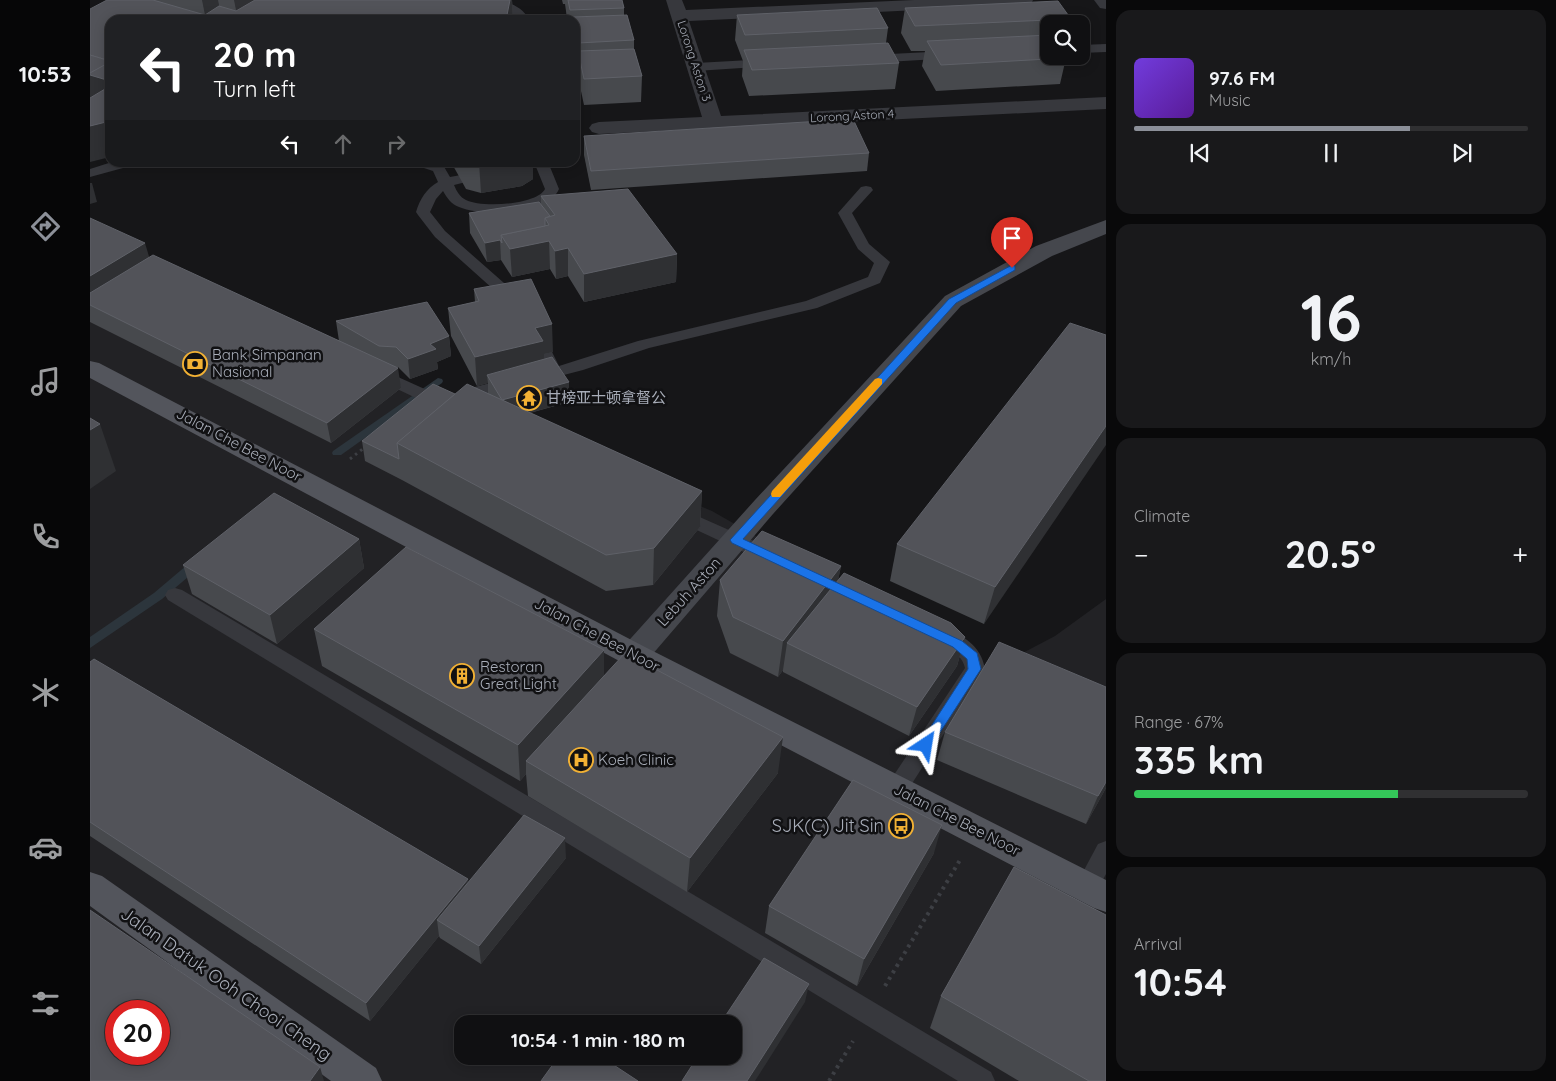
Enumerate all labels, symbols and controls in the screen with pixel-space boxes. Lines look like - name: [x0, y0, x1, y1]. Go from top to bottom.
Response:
- map controls: [1040, 15, 1090, 65]
- button: search: [1040, 15, 1090, 65]
- street label: Lorong Aston 3: [674, 19, 715, 103]
- text: 20 m: [213, 32, 296, 76]
- icon: left: [130, 35, 195, 100]
- text: 10:53: [19, 60, 71, 88]
- text: 97.6 FM: [1209, 66, 1275, 90]
- text: Turn left: [213, 75, 296, 103]
- text: Music: [1209, 90, 1251, 110]
- street label: Lorong Aston 4: [810, 106, 894, 125]
- icon: left: [276, 130, 304, 158]
- icon: ahead: [329, 130, 357, 158]
- icon: right: [382, 130, 410, 158]
- icon: previous: [1186, 139, 1214, 167]
- icon: pause: [1317, 139, 1345, 167]
- icon: next: [1448, 139, 1476, 167]
- icon: directions: [28, 209, 63, 244]
- pin: [991, 217, 1033, 268]
- icon: arrive: [998, 224, 1026, 252]
- text: 16: [1300, 276, 1362, 357]
- place label: Bank Simpanan Nasional: [212, 345, 322, 381]
- text: km/h: [1311, 349, 1351, 369]
- bank icon: Bank Simpanan Nasional: [182, 351, 208, 377]
- icon: music: [28, 364, 63, 399]
- temple icon: 甘榜亚士顿拿督公: [516, 385, 542, 411]
- place label: 甘榜亚士顿拿督公: [546, 388, 666, 407]
- street label: Jalan Che Bee Noor: [173, 403, 305, 486]
- text: Climate: [1134, 506, 1190, 526]
- icon: phone: [28, 519, 63, 554]
- text: 20.5°: [1285, 530, 1376, 578]
- text: −: [1134, 537, 1149, 572]
- text: +: [1512, 537, 1528, 572]
- street label: Lebuh Aston: [653, 553, 725, 630]
- street label: Jalan Che Bee Noor: [531, 593, 663, 676]
- place label: Restoran Great Light: [480, 657, 557, 693]
- building icon: Restoran Great Light: [449, 663, 475, 689]
- icon: climate: [28, 675, 63, 710]
- text: Range · 67%: [1134, 712, 1224, 732]
- position arrow: [899, 718, 951, 770]
- text: 335 km: [1134, 736, 1264, 784]
- hospital icon: Koeh Clinic: [568, 747, 594, 773]
- place label: Koeh Clinic: [598, 750, 674, 769]
- street label: Jalan Che Bee Noor: [891, 779, 1024, 860]
- bus stop icon: SJK(C) Jit Sin: [888, 813, 914, 839]
- place label: SJK(C) Jit Sin: [772, 814, 884, 837]
- icon: car: [28, 830, 63, 865]
- street label: Jalan Datuk Ooh Chooi Cheng: [116, 902, 336, 1065]
- text: Arrival: [1134, 934, 1182, 954]
- text: 10:54: [1134, 958, 1227, 1006]
- icon: filters: [28, 986, 63, 1021]
- speed limit sign: 20: [105, 1000, 170, 1065]
- text: 10:54 · 1 min · 180 m: [511, 1028, 685, 1052]

